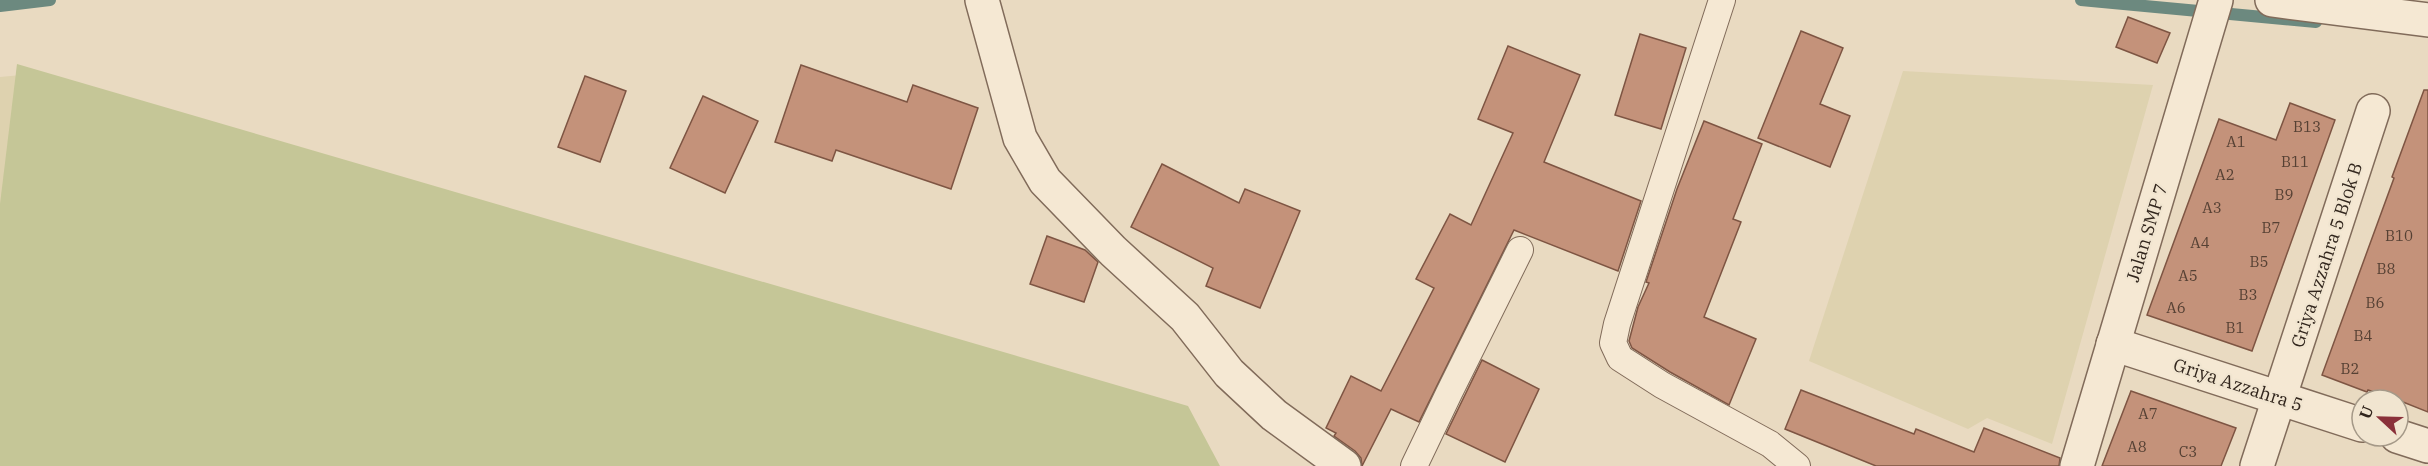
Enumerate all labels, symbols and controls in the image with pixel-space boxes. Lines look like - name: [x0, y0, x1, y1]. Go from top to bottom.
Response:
- house number: B13: [2293, 117, 2321, 136]
- house number: A1: [2226, 132, 2246, 151]
- house number: B11: [2281, 152, 2309, 171]
- street label: Griya Azzahra 5 Blok B: [2286, 159, 2367, 350]
- house number: A2: [2215, 165, 2235, 184]
- street label: Jalan SMP 7: [2121, 181, 2172, 285]
- house number: B9: [2274, 185, 2294, 204]
- house number: A3: [2202, 198, 2222, 217]
- house number: B7: [2261, 218, 2281, 237]
- house number: B10: [2385, 226, 2413, 245]
- house number: A4: [2190, 233, 2210, 252]
- house number: B5: [2249, 252, 2269, 271]
- house number: B8: [2376, 259, 2396, 278]
- house number: A5: [2178, 266, 2198, 285]
- house number: B3: [2238, 285, 2258, 304]
- house number: B6: [2365, 293, 2385, 312]
- house number: A6: [2166, 298, 2186, 317]
- house number: B1: [2225, 318, 2245, 337]
- house number: B4: [2353, 326, 2373, 345]
- street label: Griya Azzahra 5: [2171, 353, 2306, 416]
- house number: B2: [2340, 359, 2360, 378]
- north arrow: [2350, 388, 2410, 448]
- text: U: [2355, 403, 2378, 422]
- house number: A7: [2138, 404, 2158, 423]
- house number: A8: [2127, 437, 2147, 456]
- house number: C3: [2179, 442, 2197, 461]

